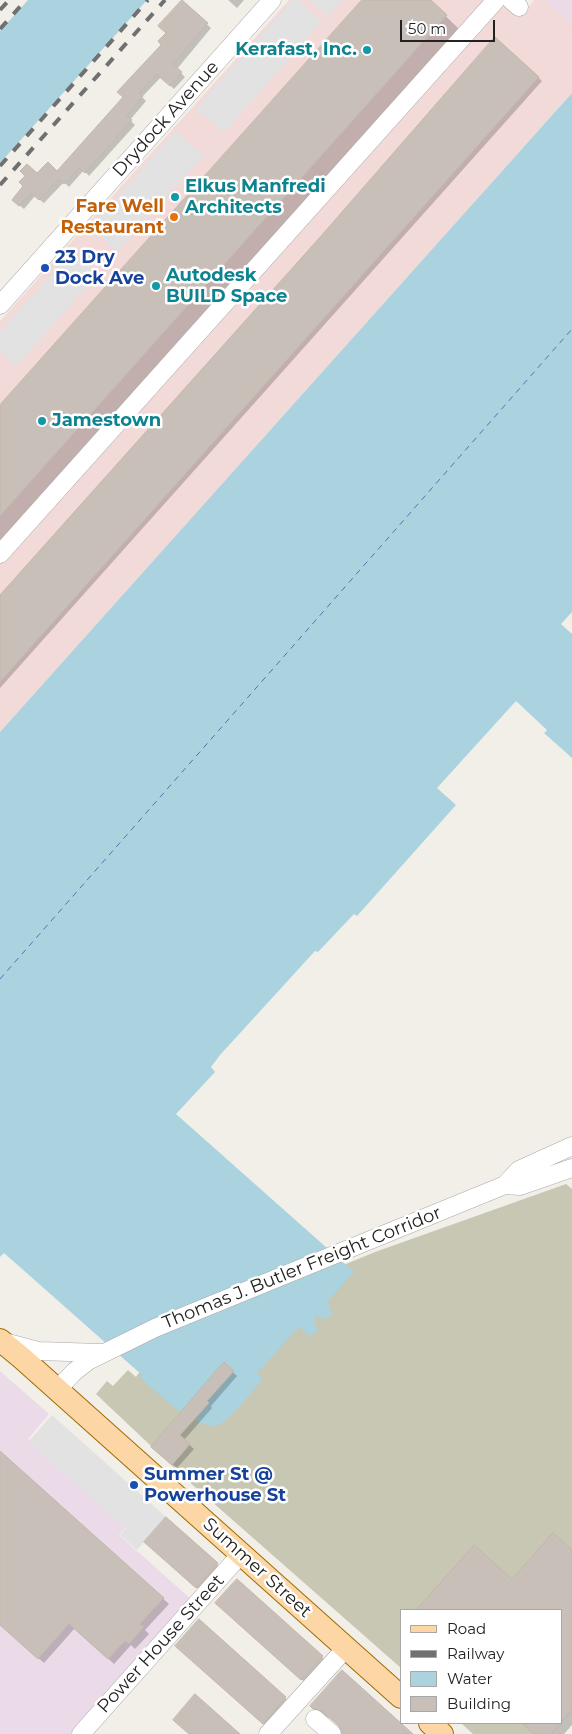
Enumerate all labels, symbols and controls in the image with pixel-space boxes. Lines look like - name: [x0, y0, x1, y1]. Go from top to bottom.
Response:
- scale bar: [402, 10, 497, 42]
- text: 50 m: [408, 19, 446, 38]
- place label: Kerafast, Inc.: [235, 39, 357, 61]
- marker: Kerafast, Inc.: [361, 44, 373, 56]
- street label: Drydock Avenue: [108, 57, 224, 181]
- place label: Elkus Manfredi Architects: [185, 176, 326, 218]
- marker: Elkus Manfredi Architects: [169, 191, 181, 203]
- place label: Fare Well Restaurant: [60, 196, 164, 238]
- marker: Fare Well Restaurant: [168, 211, 180, 223]
- place label: 23 Dry Dock Ave: [55, 247, 144, 290]
- marker: 23 Dry Dock Ave: [39, 262, 51, 274]
- place label: Autodesk BUILD Space: [166, 265, 287, 308]
- marker: Autodesk BUILD Space: [150, 280, 162, 292]
- place label: Jamestown: [52, 410, 161, 432]
- marker: Jamestown: [36, 415, 48, 427]
- street label: Thomas J. Butler Freight Corridor: [159, 1202, 445, 1334]
- place label: Summer St @ Powerhouse St: [144, 1464, 286, 1506]
- marker: Summer St @ Powerhouse St: [128, 1479, 140, 1491]
- street label: Summer Street: [198, 1514, 316, 1622]
- street label: Power House Street: [93, 1570, 229, 1718]
- legend: [400, 1609, 562, 1724]
- text: Road: [447, 1619, 486, 1638]
- text: Railway: [447, 1644, 504, 1663]
- text: Water: [447, 1669, 493, 1688]
- text: Building: [447, 1694, 511, 1713]

